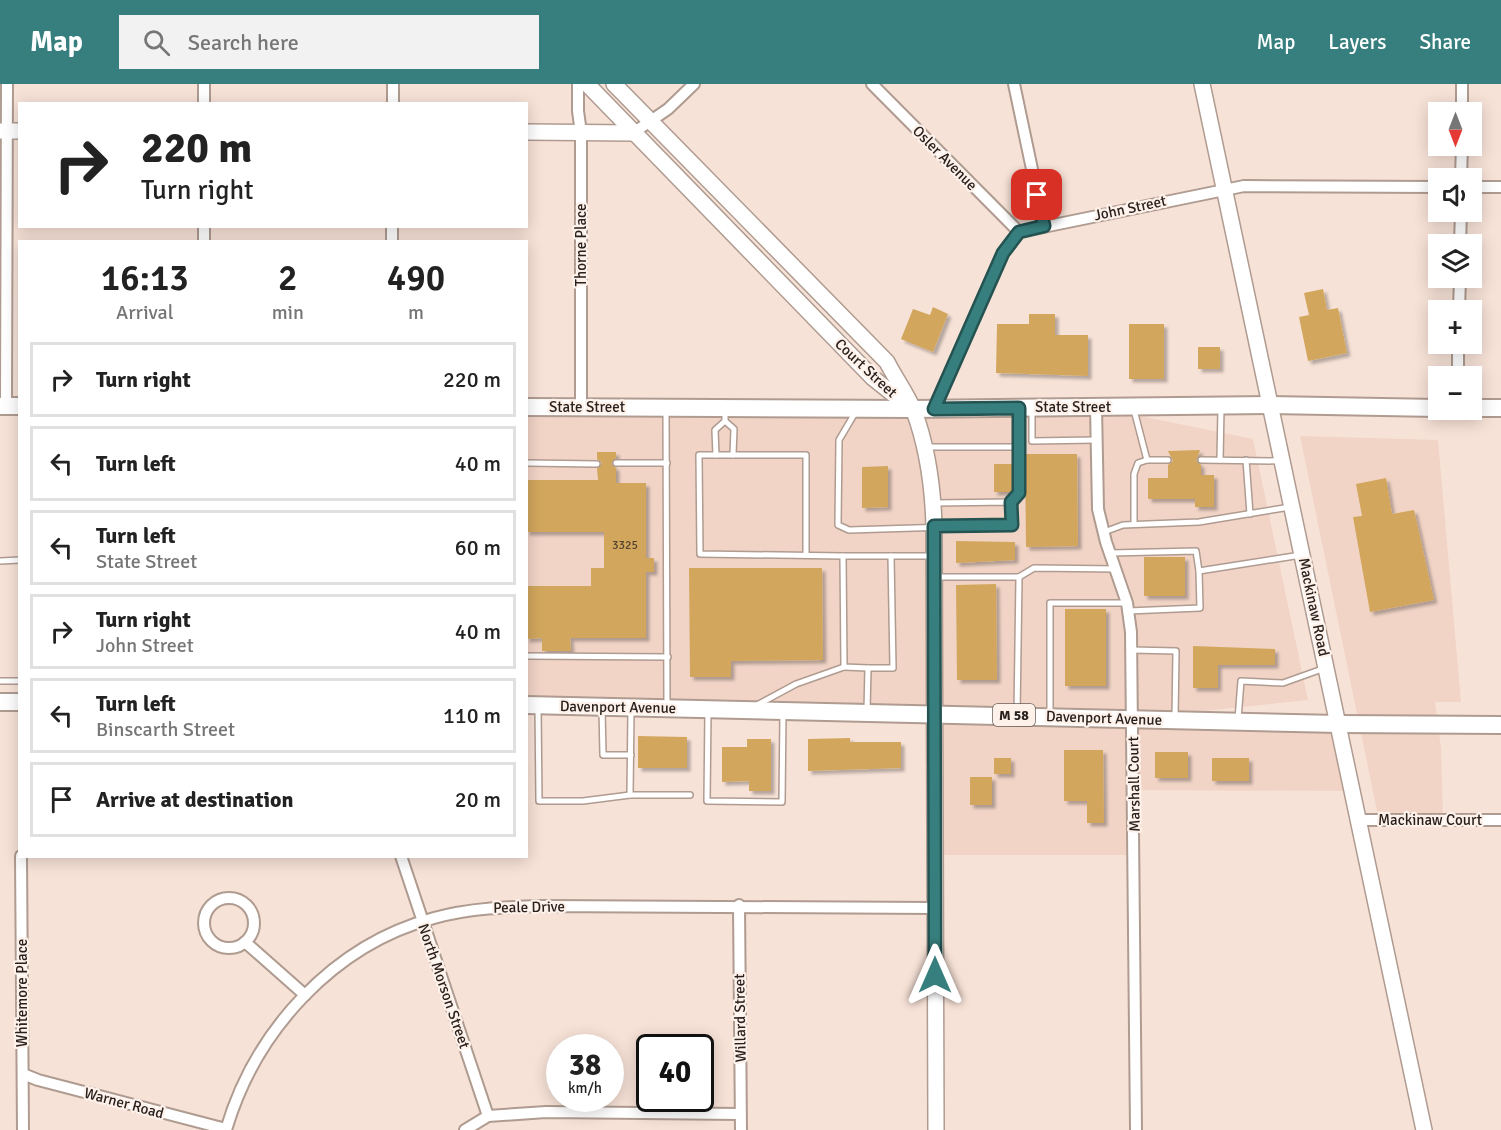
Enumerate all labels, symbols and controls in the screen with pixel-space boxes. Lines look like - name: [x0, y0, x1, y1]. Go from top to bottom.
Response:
- search box: [119, 15, 539, 69]
- text: Map: [30, 25, 83, 59]
- icon: search: [140, 26, 173, 59]
- text: Search here: [188, 29, 299, 56]
- text: Map: [1257, 29, 1295, 55]
- text: Layers: [1328, 29, 1386, 55]
- text: Share: [1419, 29, 1471, 55]
- north arrow: [1428, 102, 1482, 156]
- map controls: [1428, 102, 1482, 420]
- street label: Osler Avenue: [909, 122, 981, 194]
- text: 220 m: [141, 123, 252, 174]
- icon: right: [42, 126, 120, 204]
- button: sound: [1428, 168, 1482, 222]
- pin: [1011, 169, 1062, 220]
- text: Turn right: [141, 174, 254, 207]
- icon: arrive: [1020, 178, 1053, 211]
- street label: John Street: [1092, 192, 1168, 224]
- street label: Thorne Place: [572, 204, 590, 286]
- button: layers: [1428, 234, 1482, 288]
- text: 16:13: [101, 256, 189, 301]
- text: 2: [278, 256, 298, 301]
- text: 490: [387, 256, 445, 301]
- text: Arrival: [116, 300, 174, 325]
- text: min: [272, 300, 304, 325]
- text: m: [408, 300, 424, 325]
- button: +: [1428, 300, 1482, 354]
- street label: Court Street: [831, 335, 901, 401]
- icon: right: [45, 363, 78, 396]
- text: Turn right: [96, 366, 191, 393]
- text: 220 m: [443, 366, 501, 393]
- button: −: [1428, 366, 1482, 420]
- street label: State Street: [549, 398, 625, 416]
- street label: State Street: [1035, 398, 1111, 416]
- icon: left: [45, 447, 78, 480]
- text: Turn left: [96, 450, 176, 477]
- text: 40 m: [455, 450, 501, 477]
- text: Turn left: [96, 522, 176, 549]
- icon: left: [45, 531, 78, 564]
- text: 60 m: [455, 534, 501, 561]
- house number: 3325: [612, 538, 638, 553]
- text: State Street: [96, 549, 197, 574]
- street label: Mackinaw Road: [1295, 556, 1333, 658]
- text: Turn right: [96, 606, 191, 633]
- icon: right: [45, 615, 78, 648]
- text: 40 m: [455, 618, 501, 645]
- text: John Street: [96, 633, 194, 658]
- text: Turn left: [96, 690, 176, 717]
- street label: Davenport Avenue: [560, 697, 676, 717]
- icon: left: [45, 699, 78, 732]
- text: 110 m: [443, 702, 501, 729]
- road number: M 58: [993, 704, 1035, 726]
- street label: Davenport Avenue: [1046, 707, 1162, 729]
- text: Binscarth Street: [96, 717, 235, 742]
- street label: Marshall Court: [1124, 736, 1144, 832]
- icon: arrive: [45, 783, 78, 816]
- text: Arrive at destination: [96, 786, 293, 813]
- text: 20 m: [455, 786, 501, 813]
- street label: Mackinaw Court: [1378, 811, 1482, 829]
- street label: Peale Drive: [493, 897, 565, 917]
- street label: North Morson Street: [414, 921, 474, 1051]
- street label: Whitemore Place: [13, 939, 31, 1047]
- position arrow: [903, 943, 967, 1007]
- street label: Willard Street: [730, 973, 750, 1063]
- speed limit sign: 40: [636, 1034, 714, 1112]
- text: 38: [569, 1047, 601, 1084]
- text: km/h: [568, 1079, 602, 1097]
- street label: Warner Road: [82, 1084, 166, 1122]

